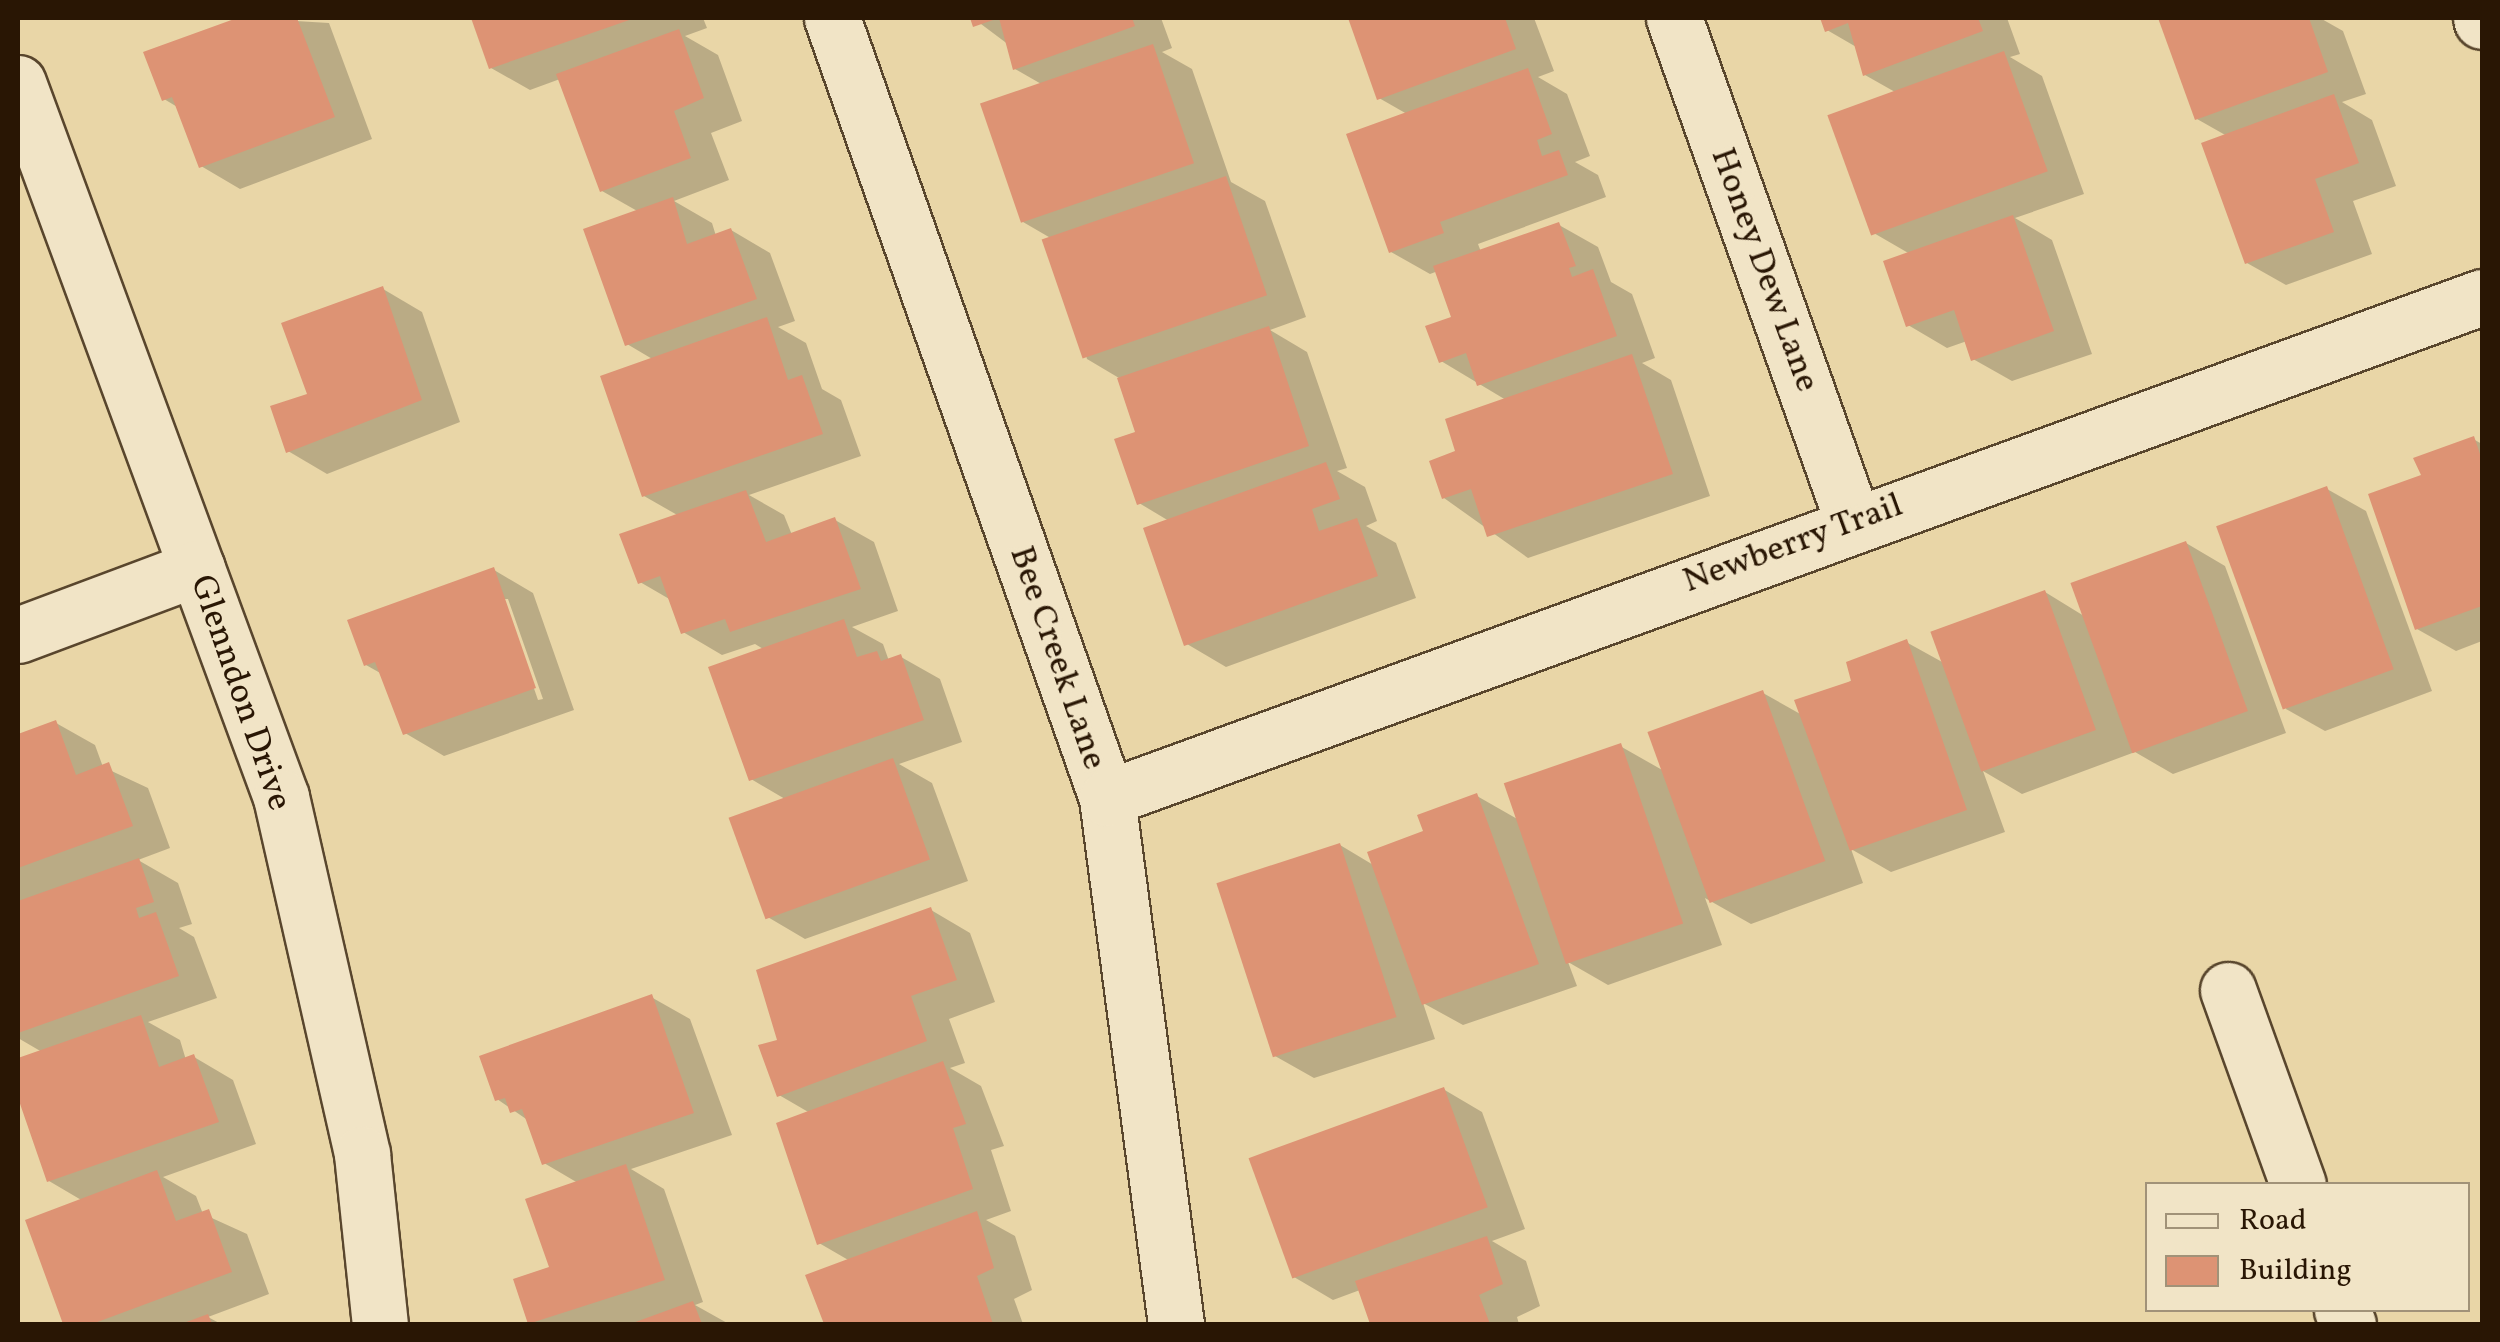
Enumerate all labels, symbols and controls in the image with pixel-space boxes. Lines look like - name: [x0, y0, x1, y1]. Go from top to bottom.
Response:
- street label: Honey Dew Lane: [1700, 141, 1828, 399]
- street label: Newberry Trail: [1677, 485, 1909, 603]
- street label: Bee Creek Lane: [999, 541, 1115, 775]
- street label: Glenndon Drive: [180, 570, 300, 816]
- legend: [2145, 1182, 2470, 1312]
- text: Road: [2239, 1200, 2307, 1242]
- text: Building: [2239, 1250, 2352, 1292]

